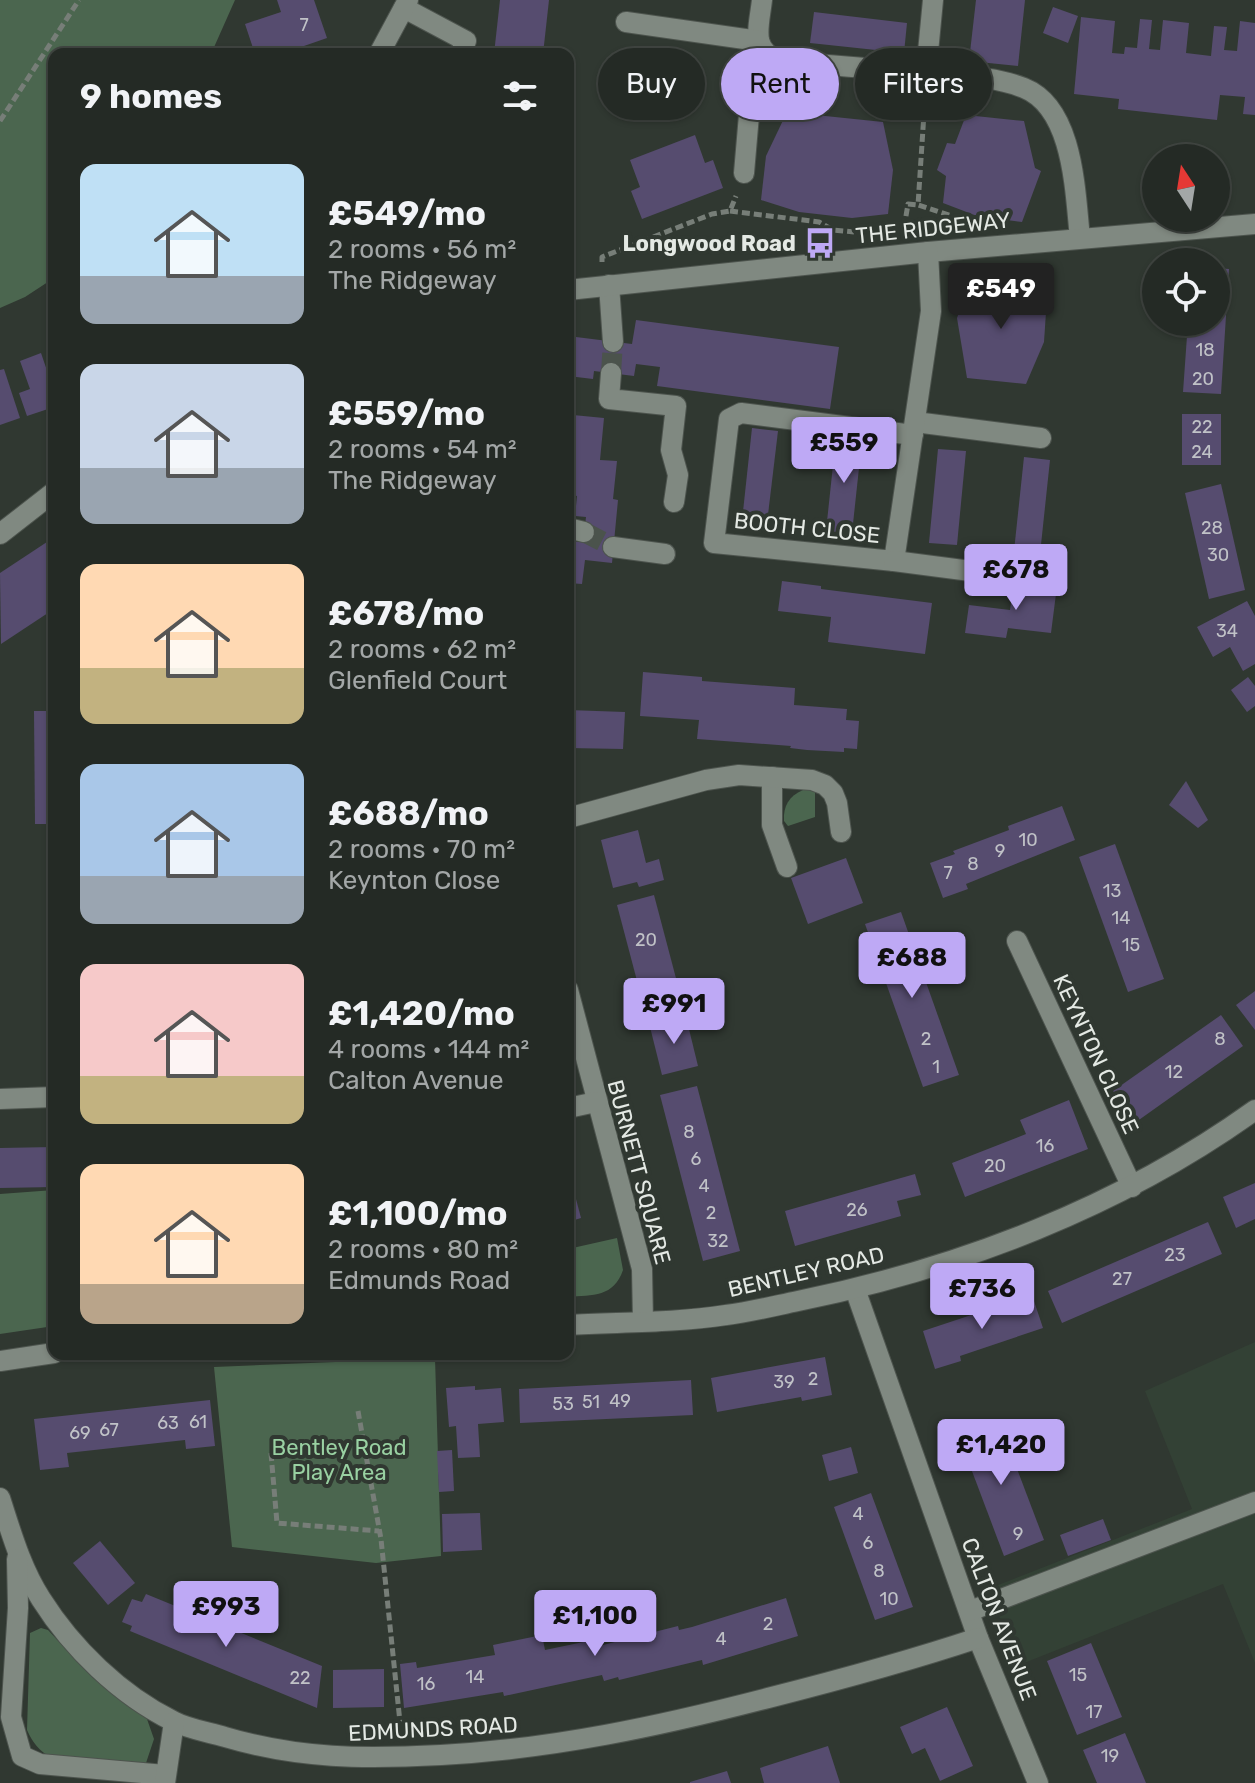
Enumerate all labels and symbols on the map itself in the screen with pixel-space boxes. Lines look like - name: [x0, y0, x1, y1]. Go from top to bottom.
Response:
- house number: 7: [299, 14, 309, 36]
- north arrow: [1142, 144, 1230, 232]
- street label: THE RIDGEWAY: [854, 206, 1012, 250]
- bus stop icon: Longwood Road: [803, 226, 837, 260]
- place label: Longwood Road: [623, 230, 796, 257]
- pin: £549: [954, 263, 1048, 331]
- house number: 18: [1195, 339, 1215, 361]
- house number: 20: [1192, 368, 1214, 390]
- house number: 22: [1191, 416, 1213, 438]
- pin: £559: [797, 417, 891, 485]
- house number: 24: [1191, 441, 1213, 463]
- street label: BOOTH CLOSE: [733, 507, 881, 549]
- house number: 28: [1201, 517, 1223, 539]
- pin: £678: [969, 544, 1063, 612]
- house number: 30: [1207, 544, 1229, 566]
- house number: 34: [1216, 620, 1238, 642]
- house number: 10: [1018, 829, 1038, 851]
- house number: 9: [995, 840, 1005, 862]
- house number: 8: [967, 853, 979, 875]
- house number: 7: [943, 862, 953, 884]
- house number: 13: [1103, 880, 1121, 902]
- house number: 14: [1112, 907, 1130, 929]
- house number: 20: [635, 929, 657, 951]
- pin: £688: [865, 932, 959, 1000]
- house number: 15: [1122, 934, 1140, 956]
- street label: KEYNTON CLOSE: [1047, 970, 1145, 1138]
- pin: £991: [627, 978, 721, 1046]
- house number: 2: [921, 1028, 931, 1050]
- house number: 8: [1214, 1028, 1226, 1050]
- house number: 1: [932, 1056, 940, 1078]
- house number: 12: [1165, 1061, 1183, 1083]
- street label: BURNETT SQUARE: [601, 1077, 677, 1267]
- house number: 8: [683, 1121, 695, 1143]
- house number: 16: [1036, 1135, 1054, 1157]
- house number: 6: [691, 1148, 702, 1170]
- house number: 20: [984, 1155, 1006, 1177]
- house number: 4: [698, 1175, 710, 1197]
- house number: 26: [846, 1199, 868, 1221]
- house number: 2: [706, 1202, 716, 1224]
- house number: 32: [707, 1230, 729, 1252]
- street label: BENTLEY ROAD: [725, 1241, 887, 1303]
- house number: 23: [1164, 1244, 1186, 1266]
- pin: £736: [935, 1263, 1029, 1331]
- house number: 27: [1112, 1268, 1132, 1290]
- house number: 2: [808, 1368, 818, 1390]
- house number: 39: [773, 1371, 795, 1393]
- house number: 49: [609, 1390, 631, 1412]
- house number: 51: [582, 1391, 600, 1413]
- house number: 53: [552, 1393, 574, 1415]
- house number: 61: [189, 1411, 207, 1433]
- house number: 63: [157, 1412, 179, 1434]
- house number: 67: [99, 1419, 119, 1441]
- pin: £1,420: [936, 1419, 1066, 1487]
- house number: 69: [69, 1422, 91, 1444]
- park label: Bentley Road Play Area: [271, 1434, 407, 1486]
- house number: 4: [852, 1503, 864, 1525]
- house number: 9: [1013, 1523, 1023, 1545]
- house number: 6: [863, 1532, 874, 1554]
- street label: CALTON AVENUE: [956, 1534, 1042, 1704]
- house number: 8: [873, 1560, 885, 1582]
- pin: £993: [179, 1581, 273, 1649]
- house number: 10: [879, 1588, 899, 1610]
- pin: £1,100: [530, 1590, 660, 1658]
- house number: 2: [763, 1613, 773, 1635]
- house number: 4: [715, 1628, 727, 1650]
- house number: 15: [1069, 1664, 1087, 1686]
- house number: 14: [466, 1666, 484, 1688]
- house number: 22: [289, 1667, 311, 1689]
- house number: 16: [417, 1673, 435, 1695]
- house number: 17: [1086, 1701, 1102, 1723]
- street label: EDMUNDS ROAD: [348, 1711, 518, 1747]
- house number: 19: [1101, 1745, 1119, 1767]

